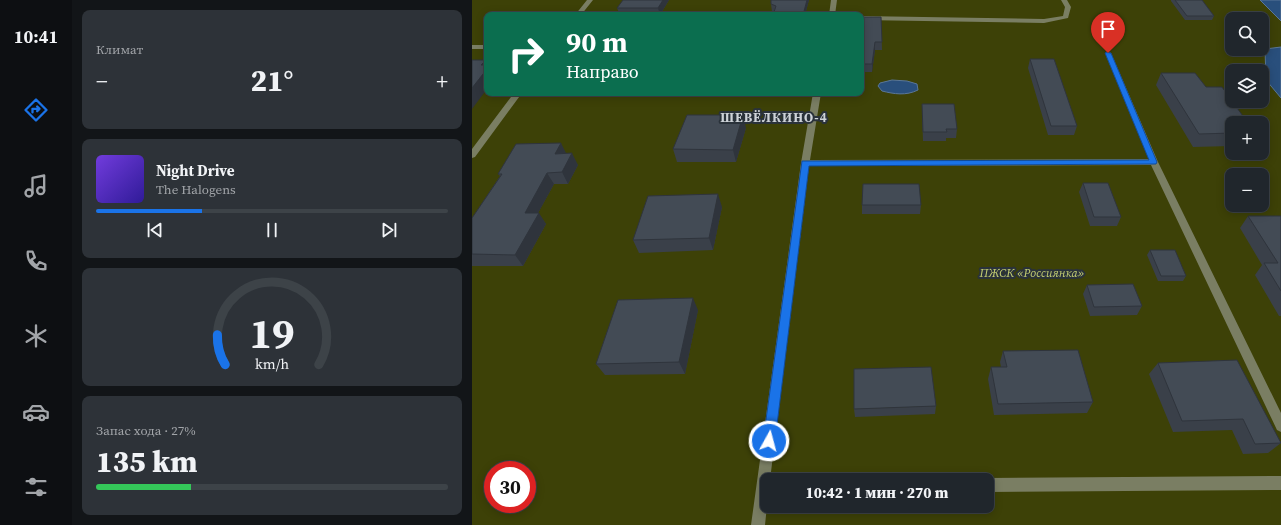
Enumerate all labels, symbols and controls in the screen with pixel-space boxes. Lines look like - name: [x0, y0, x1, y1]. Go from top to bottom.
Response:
- pin: [1091, 12, 1125, 53]
- map controls: [1225, 12, 1269, 212]
- button: search: [1225, 12, 1269, 56]
- icon: arrive: [1097, 18, 1119, 40]
- text: 90 m: [566, 23, 628, 61]
- text: 10:41: [14, 24, 58, 49]
- icon: right: [500, 28, 552, 80]
- text: Климат: [96, 41, 143, 58]
- text: Направо: [566, 59, 639, 84]
- text: 21°: [251, 60, 293, 101]
- button: layers: [1225, 64, 1269, 108]
- text: −: [96, 66, 108, 96]
- text: +: [436, 66, 448, 96]
- icon: directions: [22, 96, 50, 124]
- district label: ШЕВЁЛКИНО-4: [720, 109, 828, 126]
- button: +: [1225, 116, 1269, 160]
- text: Night Drive: [156, 160, 235, 181]
- button: −: [1225, 168, 1269, 212]
- icon: music: [22, 172, 50, 200]
- text: The Halogens: [156, 181, 236, 198]
- icon: previous: [144, 219, 166, 241]
- icon: pause: [261, 219, 283, 241]
- icon: next: [378, 219, 400, 241]
- icon: phone: [22, 247, 50, 275]
- park label: ПЖСК «Россиянка»: [978, 265, 1085, 281]
- text: 19: [249, 305, 295, 362]
- icon: climate: [22, 322, 50, 350]
- text: km/h: [255, 353, 289, 373]
- icon: car: [22, 398, 50, 426]
- position arrow: [748, 420, 790, 462]
- text: Запас хода · 27%: [96, 422, 196, 439]
- text: 135 km: [96, 441, 197, 482]
- speed limit sign: 30: [484, 461, 536, 513]
- icon: filters: [22, 473, 50, 501]
- text: 10:42 · 1 мин · 270 m: [806, 482, 948, 503]

